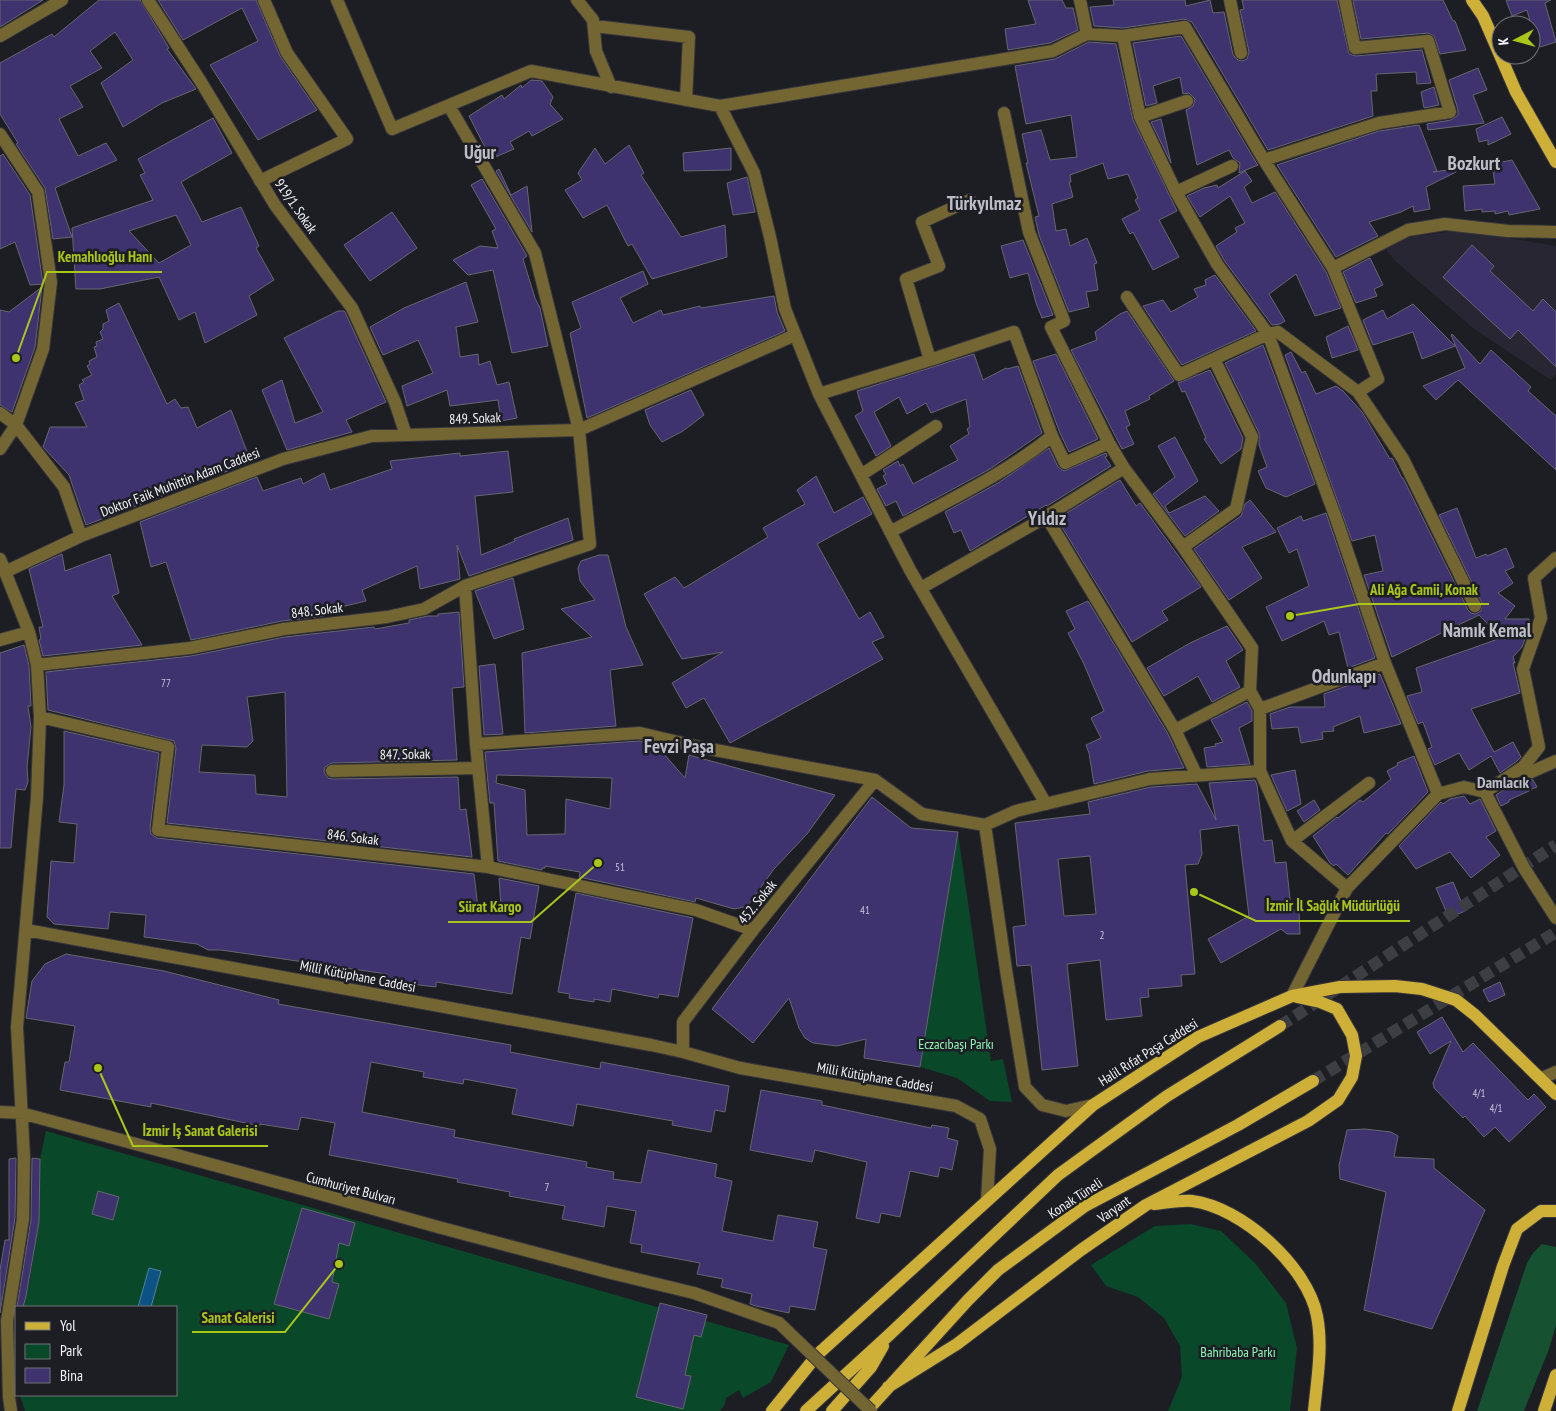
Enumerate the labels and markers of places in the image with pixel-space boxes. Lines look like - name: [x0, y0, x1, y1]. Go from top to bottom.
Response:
- callout: Kemahlıoğlu Hanı: [47, 242, 162, 272]
- callout: Ali Ağa Camii, Konak: [1359, 574, 1489, 604]
- callout: İzmir İl Sağlık Müdürlüğü: [1256, 891, 1410, 921]
- callout: Sürat Kargo: [448, 892, 531, 922]
- callout: İzmir İş Sanat Galerisi: [133, 1116, 268, 1146]
- callout: Sanat Galerisi: [192, 1302, 285, 1332]

